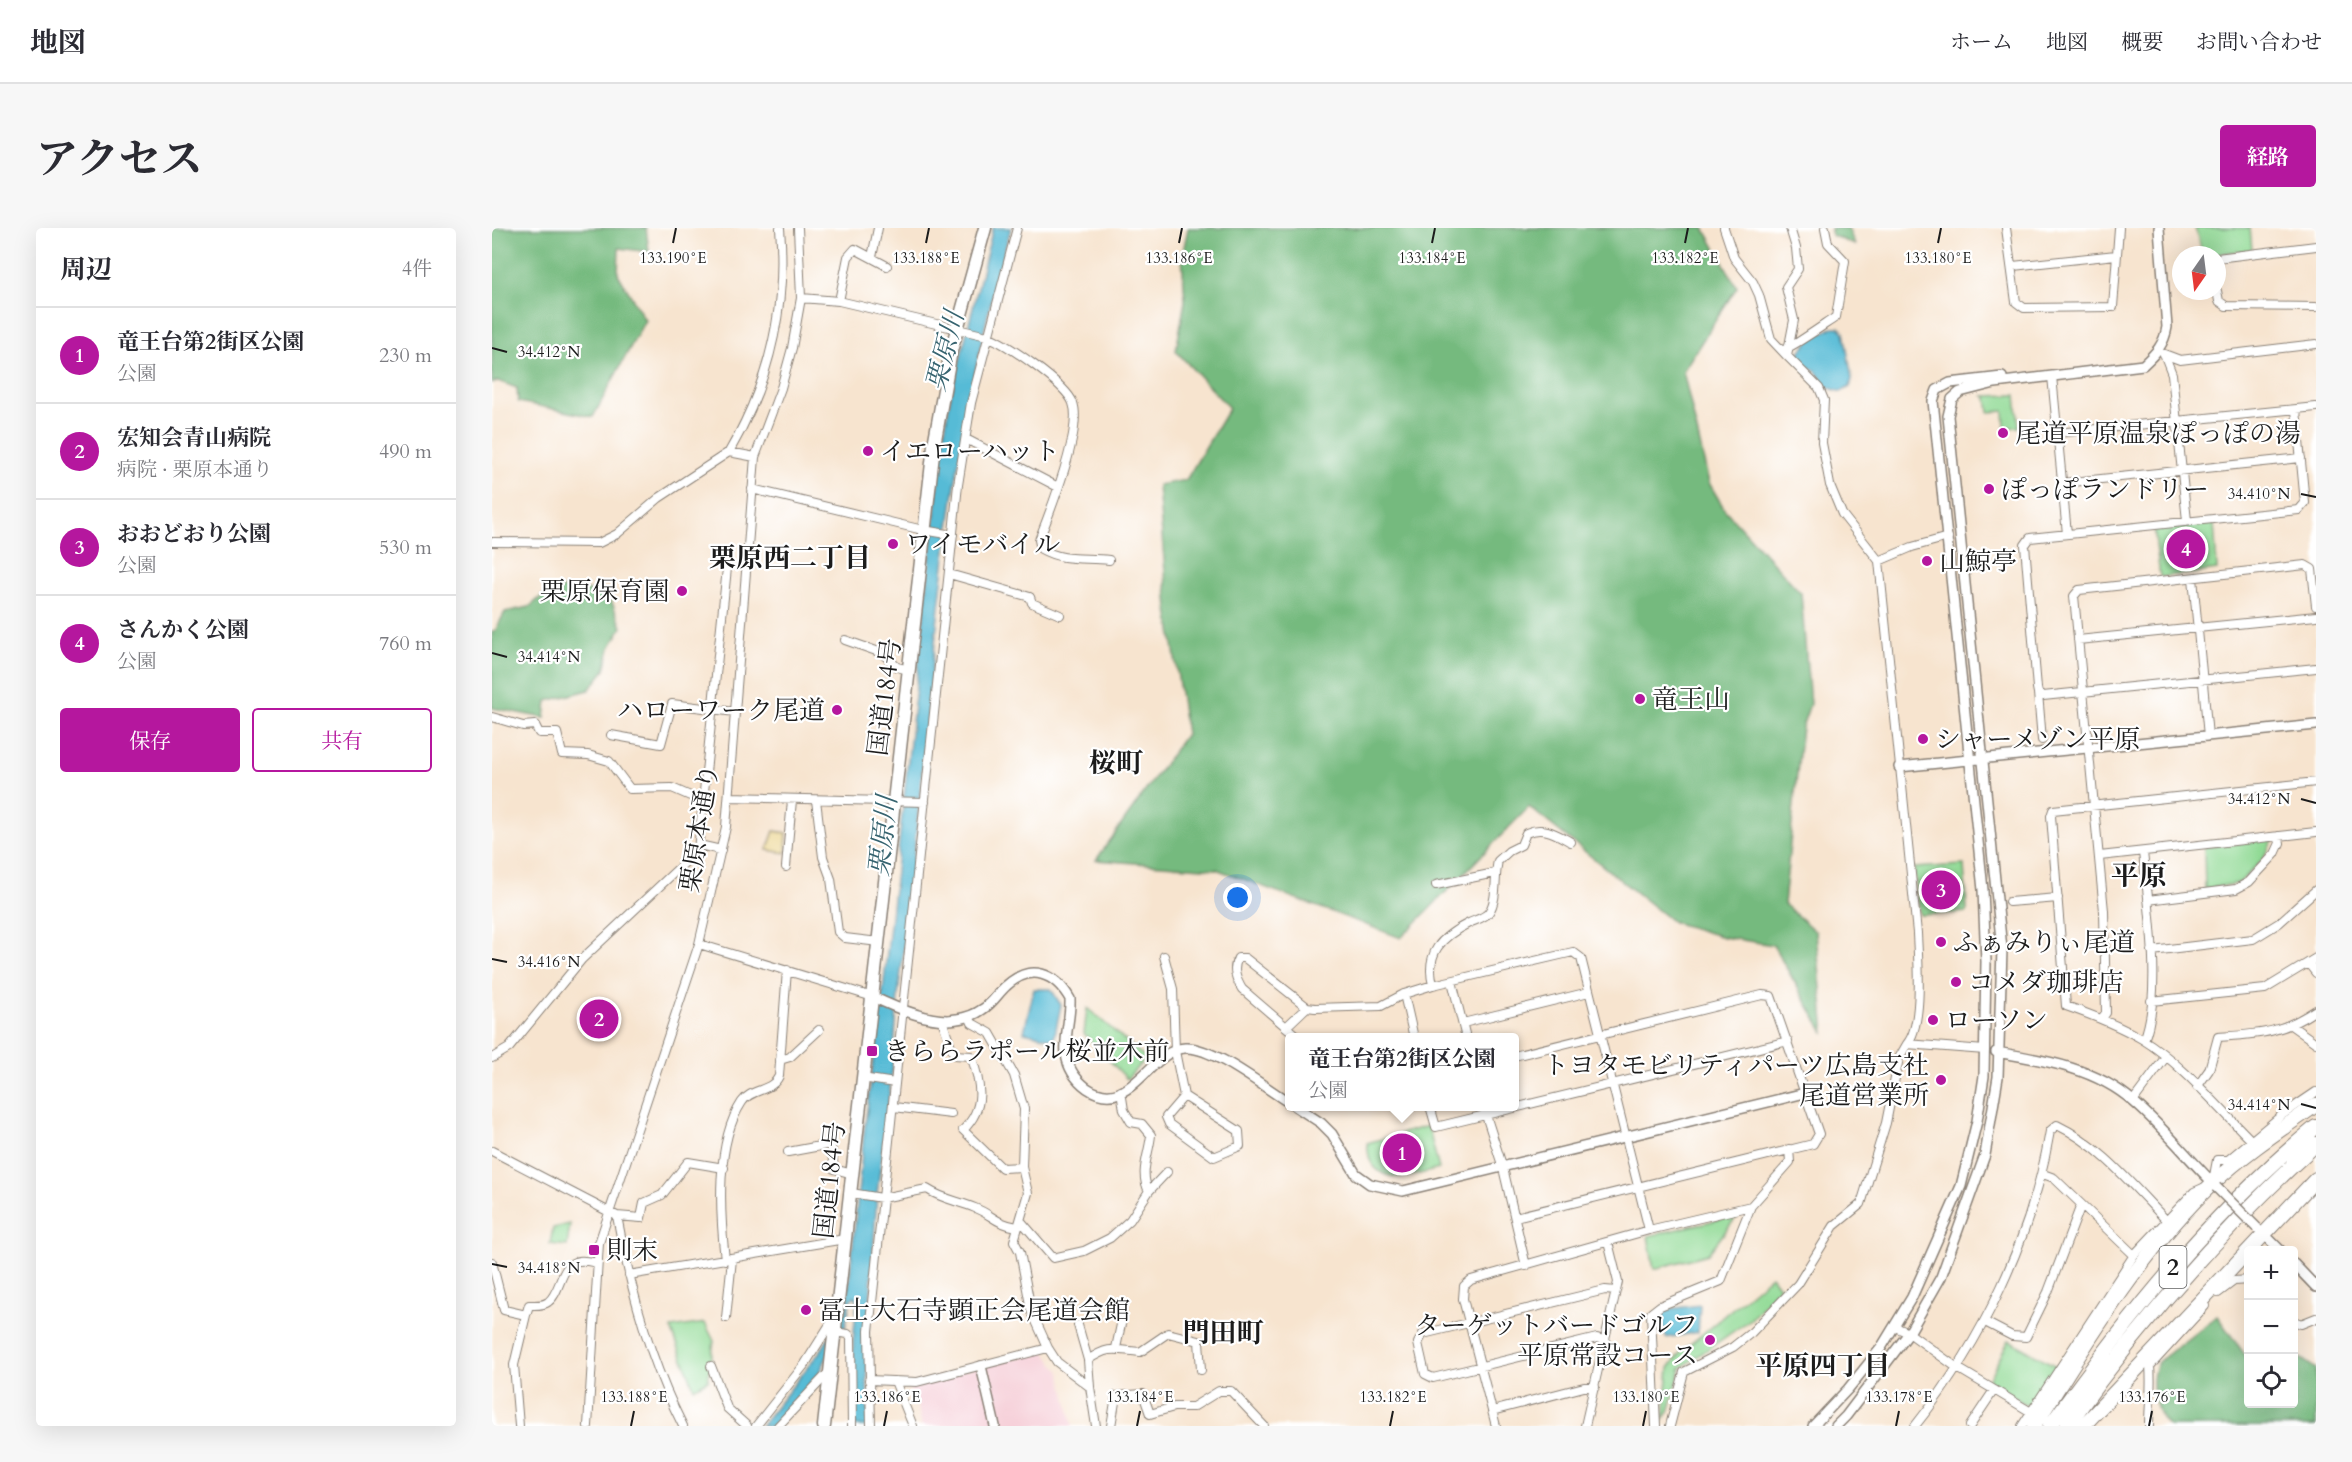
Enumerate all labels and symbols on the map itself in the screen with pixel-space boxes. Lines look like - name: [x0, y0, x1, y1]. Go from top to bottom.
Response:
- north arrow: [2172, 246, 2226, 300]
- text: 133.190°E: [640, 248, 706, 268]
- text: 133.188°E: [893, 248, 959, 268]
- text: 133.186°E: [1146, 248, 1212, 268]
- text: 133.184°E: [1399, 248, 1465, 268]
- text: 133.182°E: [1652, 248, 1718, 268]
- text: 133.180°E: [1905, 248, 1971, 268]
- water label: 栗原川: [918, 304, 974, 395]
- text: 34.412°N: [518, 342, 581, 362]
- place label: 尾道平原温泉ぽっぽの湯: [2015, 416, 2301, 451]
- marker: 尾道平原温泉ぽっぽの湯: [1996, 426, 2010, 440]
- place label: イエローハット: [880, 434, 1060, 469]
- marker: イエローハット: [861, 444, 875, 458]
- place label: ぽっぽランドリー: [2001, 472, 2209, 507]
- marker: ぽっぽランドリー: [1982, 482, 1996, 496]
- text: 34.410°N: [2228, 484, 2291, 504]
- pin: 4: [2166, 526, 2206, 572]
- place label: ワイモバイル: [905, 527, 1060, 562]
- marker: ワイモバイル: [886, 537, 900, 551]
- district label: 栗原西二丁目: [709, 540, 871, 577]
- place label: 山鯨亭: [1939, 544, 2017, 579]
- marker: 山鯨亭: [1920, 554, 1934, 568]
- place label: 栗原保育園: [540, 574, 670, 609]
- marker: 栗原保育園: [675, 584, 689, 598]
- street label: 国道184号: [860, 636, 909, 758]
- text: 34.414°N: [518, 647, 581, 667]
- place label: 竜王山: [1652, 682, 1730, 717]
- marker: 竜王山: [1633, 692, 1647, 706]
- place label: ハローワーク尾道: [617, 693, 825, 728]
- marker: ハローワーク尾道: [830, 703, 844, 717]
- place label: シャーメゾン平原: [1935, 722, 2140, 757]
- marker: シャーメゾン平原: [1916, 732, 1930, 746]
- district label: 桜町: [1089, 745, 1143, 782]
- street label: 栗原本通り: [672, 761, 727, 895]
- text: 34.412°N: [2228, 789, 2291, 809]
- water label: 栗原川: [861, 791, 906, 878]
- district label: 平原: [2111, 857, 2167, 895]
- pin: 3: [1922, 868, 1960, 912]
- your location: [1223, 883, 1252, 912]
- place label: ふぁみりぃ尾道: [1953, 925, 2135, 960]
- marker: ふぁみりぃ尾道: [1934, 935, 1948, 949]
- text: 34.416°N: [518, 952, 581, 972]
- place label: コメダ珈琲店: [1968, 965, 2124, 1000]
- marker: コメダ珈琲店: [1949, 975, 1963, 989]
- pin: 2: [580, 996, 618, 1042]
- place label: ローソン: [1945, 1003, 2048, 1038]
- marker: ローソン: [1926, 1013, 1940, 1027]
- place label: きららラポール桜並木前: [884, 1034, 1169, 1069]
- marker: きららラポール桜並木前: [865, 1044, 879, 1058]
- place label: トヨタモビリティパーツ広島支社 尾道営業所: [1543, 1048, 1929, 1113]
- marker: トヨタモビリティパーツ広島支社 尾道営業所: [1934, 1073, 1948, 1087]
- text: 34.414°N: [2228, 1095, 2291, 1115]
- street label: 国道184号: [806, 1120, 853, 1241]
- pin: 1: [1382, 1130, 1422, 1176]
- place label: 則末: [606, 1233, 658, 1268]
- marker: 則末: [587, 1243, 601, 1257]
- road number: 2: [2160, 1246, 2186, 1288]
- text: 34.418°N: [518, 1258, 581, 1278]
- place label: 冨士大石寺顕正会尾道会館: [818, 1293, 1130, 1328]
- marker: 冨士大石寺顕正会尾道会館: [799, 1303, 813, 1317]
- place label: ターゲットバードゴルフ 平原常設コース: [1415, 1308, 1698, 1373]
- district label: 門田町: [1183, 1315, 1264, 1352]
- marker: ターゲットバードゴルフ 平原常設コース: [1703, 1333, 1717, 1347]
- district label: 平原四丁目: [1756, 1348, 1891, 1385]
- text: 133.188°E: [601, 1387, 667, 1407]
- text: 133.186°E: [854, 1387, 920, 1407]
- text: 133.184°E: [1107, 1387, 1173, 1407]
- text: 133.182°E: [1360, 1387, 1426, 1407]
- text: 133.180°E: [1613, 1387, 1679, 1407]
- text: 133.178°E: [1866, 1387, 1932, 1407]
- text: 133.176°E: [2119, 1387, 2185, 1407]

